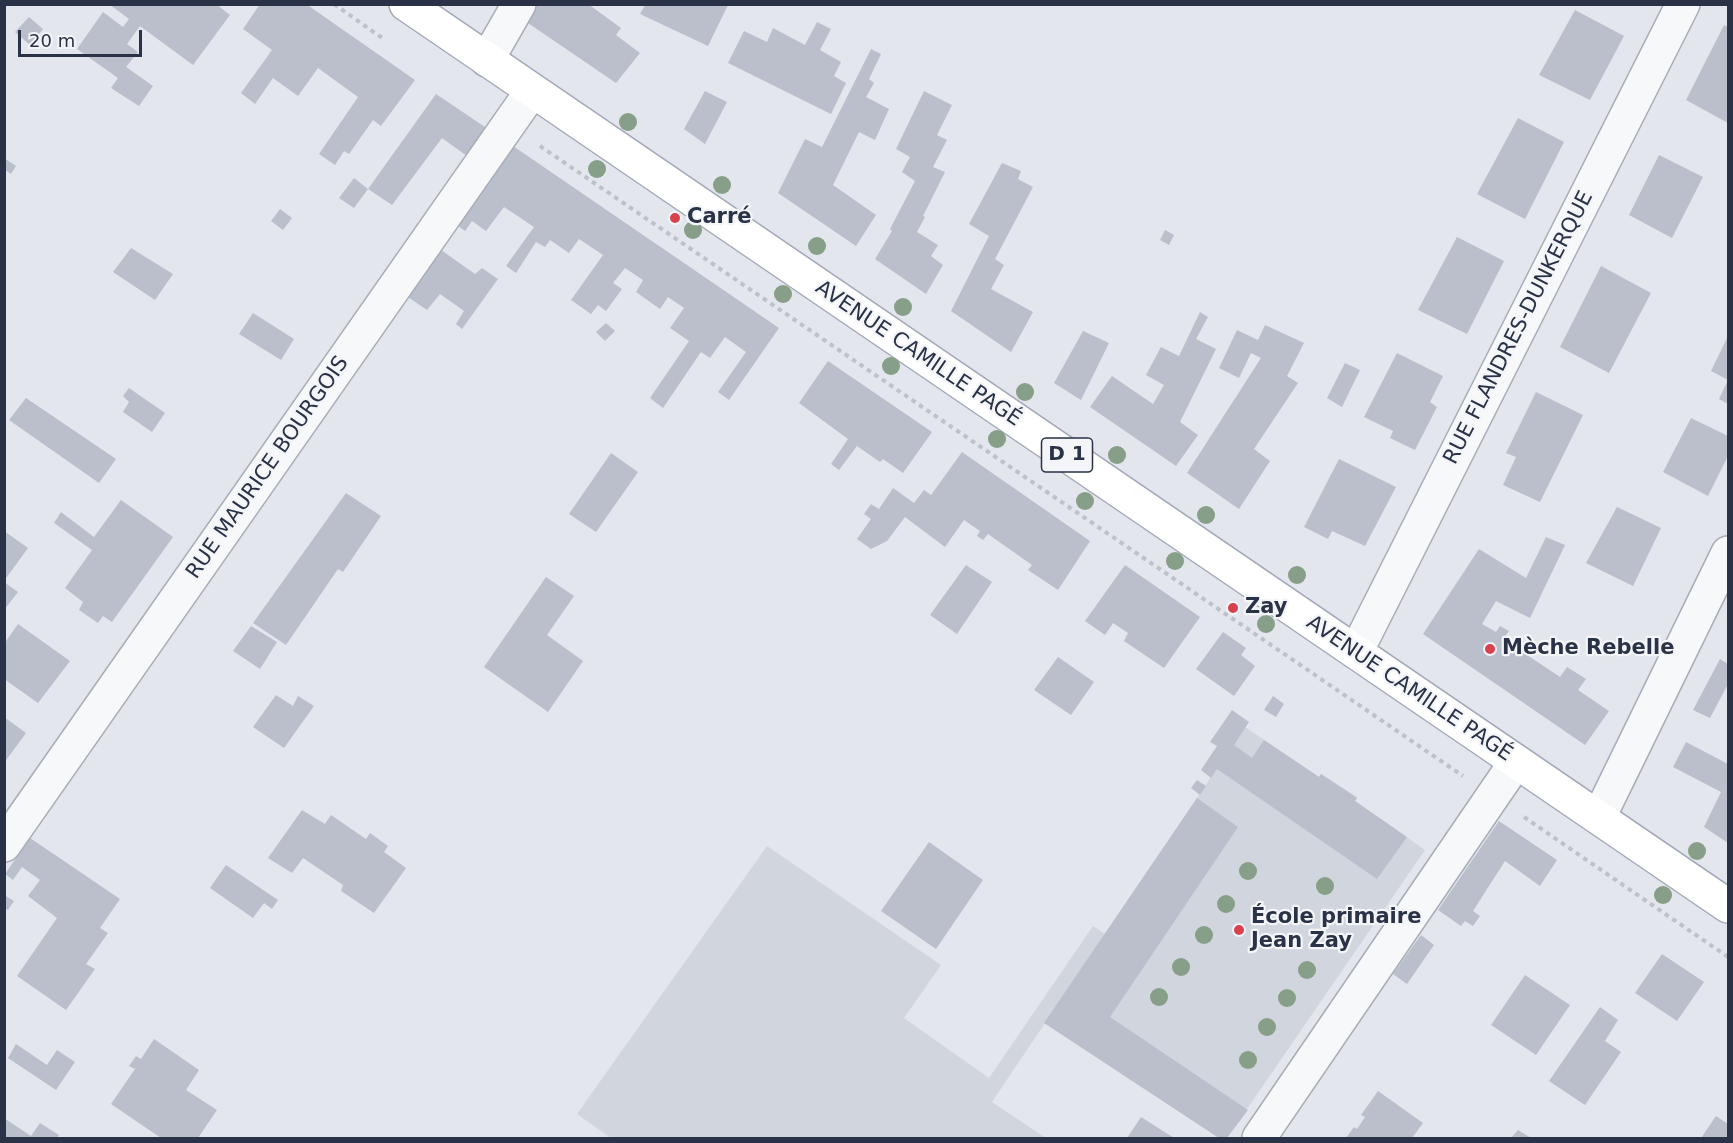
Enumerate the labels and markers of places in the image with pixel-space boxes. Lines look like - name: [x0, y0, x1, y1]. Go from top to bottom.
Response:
- place label: Carré: [687, 205, 752, 231]
- marker: Carré: [668, 211, 682, 225]
- place label: Zay: [1245, 595, 1287, 621]
- marker: Zay: [1226, 601, 1240, 615]
- place label: Mèche Rebelle: [1502, 636, 1674, 662]
- marker: Mèche Rebelle: [1483, 642, 1497, 656]
- place label: École primaire Jean Zay: [1251, 905, 1421, 955]
- marker: École primaire Jean Zay: [1232, 923, 1246, 937]

